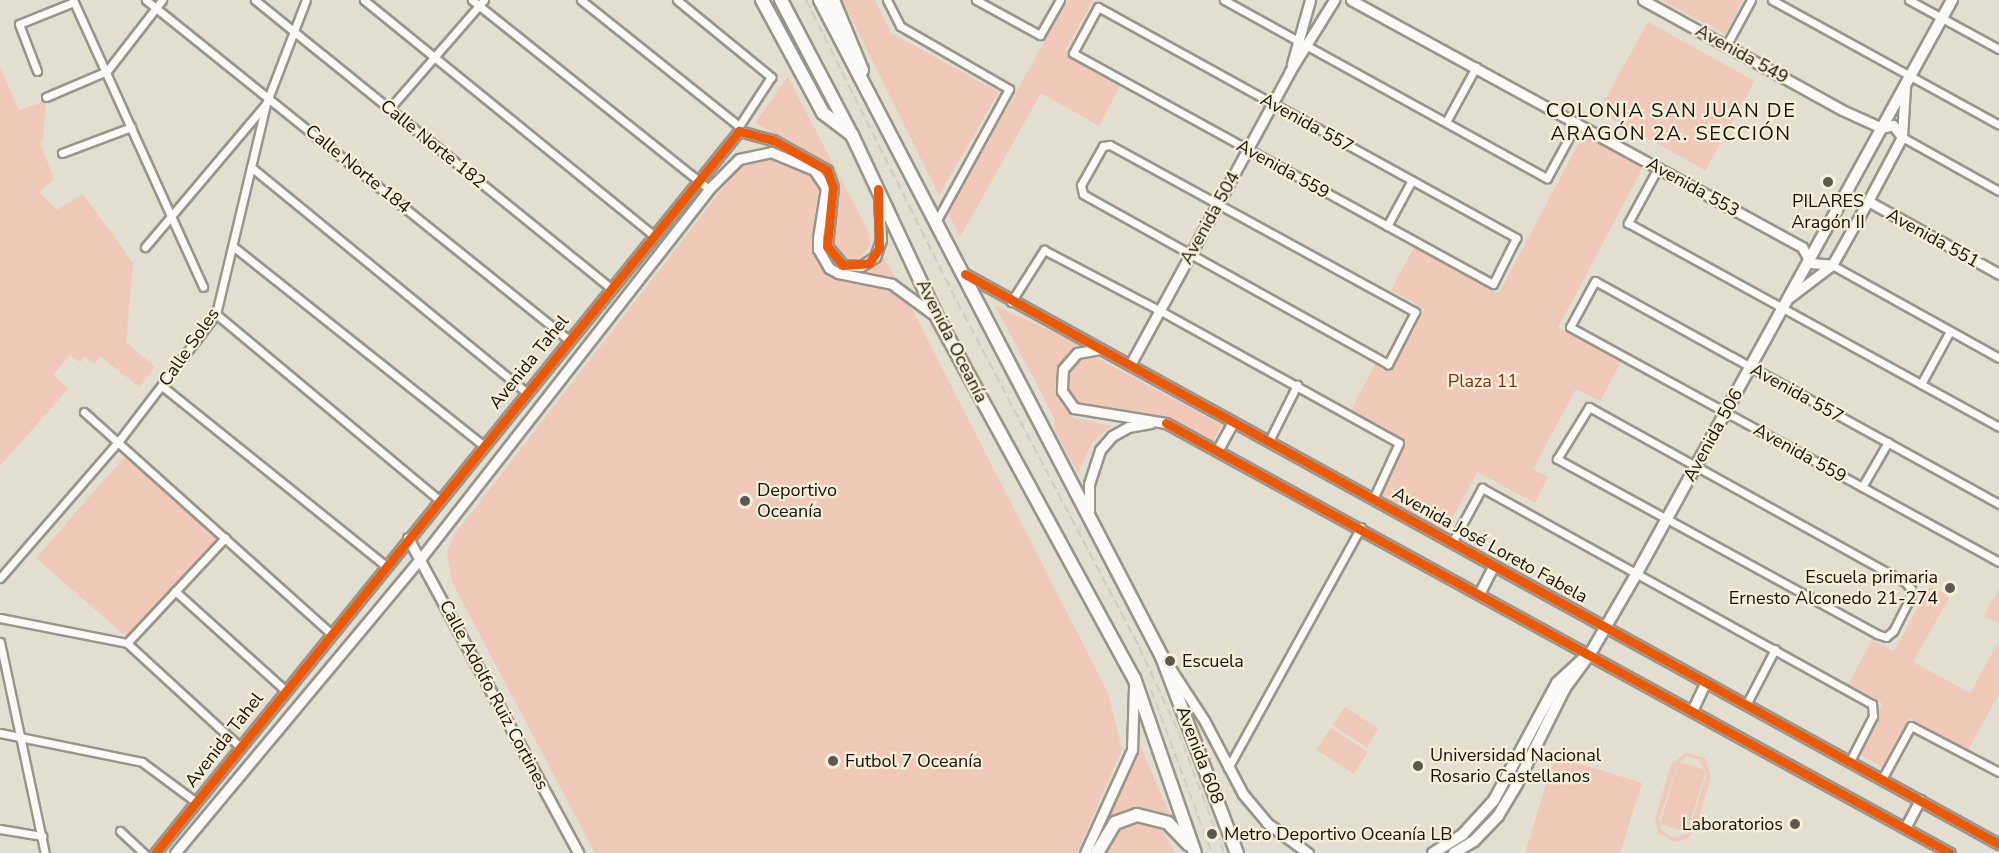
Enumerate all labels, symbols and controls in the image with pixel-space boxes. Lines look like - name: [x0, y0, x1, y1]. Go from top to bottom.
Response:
- street label: Avenida 549: [1692, 20, 1792, 88]
- street label: Avenida 557: [1257, 89, 1357, 157]
- street label: Calle Norte 182: [376, 95, 490, 193]
- district label: COLONIA SAN JUAN DE ARAGÓN 2A. SECCIÓN: [1546, 99, 1796, 146]
- street label: Calle Norte 184: [301, 120, 415, 218]
- street label: Avenida 559: [1233, 135, 1333, 203]
- street label: Avenida 553: [1643, 153, 1743, 221]
- street label: Avenida 504: [1176, 168, 1244, 268]
- marker: PILARES Aragón II: [1821, 175, 1835, 189]
- place label: PILARES Aragón II: [1791, 191, 1865, 234]
- street label: Avenida 551: [1883, 204, 1983, 272]
- street label: Avenida Oceanía: [912, 276, 992, 406]
- street label: Calle Soles: [154, 304, 224, 390]
- street label: Avenida Tahel: [485, 311, 573, 413]
- street label: Avenida 557: [1747, 359, 1847, 427]
- park label: Plaza 11: [1448, 370, 1518, 392]
- street label: Avenida 506: [1679, 385, 1747, 485]
- street label: Avenida 559: [1750, 419, 1850, 487]
- place label: Deportivo Oceanía: [757, 480, 837, 522]
- street label: Avenida José Loreto Fabela: [1389, 482, 1591, 608]
- marker: Deportivo Oceanía: [738, 494, 752, 508]
- place label: Escuela primaria Ernesto Alconedo 21-274: [1729, 567, 1938, 610]
- marker: Escuela primaria Ernesto Alconedo 21-274: [1943, 581, 1957, 595]
- street label: Calle Adolfo Ruiz Cortines: [435, 596, 553, 794]
- place label: Escuela: [1182, 650, 1244, 672]
- marker: Escuela: [1163, 654, 1177, 668]
- street label: Avenida Tahel: [180, 688, 268, 792]
- street label: Avenida 608: [1171, 703, 1229, 807]
- place label: Universidad Nacional Rosario Castellanos: [1430, 745, 1601, 788]
- place label: Futbol 7 Oceanía: [845, 750, 982, 772]
- marker: Futbol 7 Oceanía: [826, 754, 840, 768]
- marker: Universidad Nacional Rosario Castellanos: [1411, 759, 1425, 773]
- place label: Laboratorios: [1682, 813, 1783, 835]
- marker: Laboratorios: [1788, 817, 1802, 831]
- place label: Metro Deportivo Oceanía LB: [1224, 823, 1452, 845]
- marker: Metro Deportivo Oceanía LB: [1205, 827, 1219, 841]

